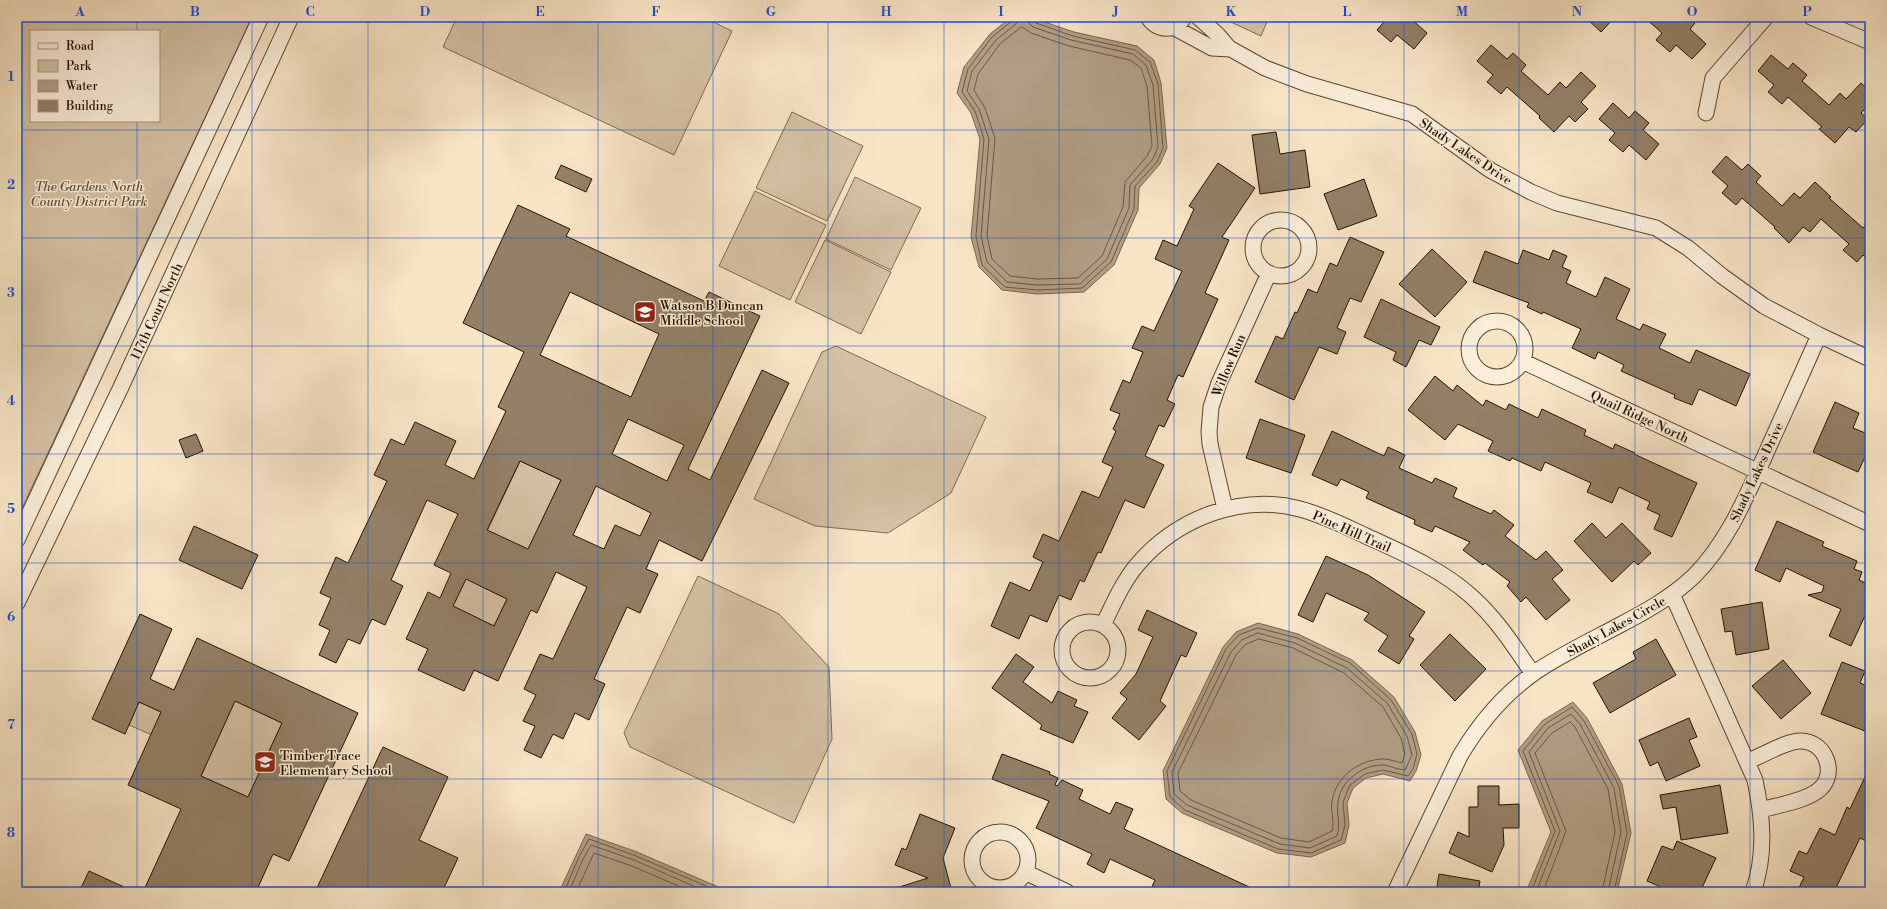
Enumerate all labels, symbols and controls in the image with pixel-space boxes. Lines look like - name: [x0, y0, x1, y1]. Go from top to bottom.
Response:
- text: A: [74, 4, 85, 20]
- text: B: [190, 4, 200, 20]
- text: C: [305, 4, 315, 20]
- text: D: [420, 4, 430, 20]
- text: E: [535, 4, 545, 20]
- text: F: [651, 4, 661, 20]
- text: G: [766, 4, 777, 20]
- text: H: [881, 4, 892, 20]
- text: I: [998, 4, 1004, 20]
- text: J: [1111, 4, 1119, 20]
- text: K: [1226, 4, 1237, 20]
- text: L: [1343, 4, 1352, 20]
- text: M: [1456, 4, 1468, 20]
- text: N: [1572, 4, 1583, 20]
- text: O: [1687, 4, 1698, 20]
- text: P: [1802, 4, 1812, 20]
- legend: [30, 30, 160, 122]
- text: Road: [66, 39, 94, 54]
- text: Park: [66, 59, 92, 74]
- text: 1: [8, 69, 15, 85]
- text: Water: [65, 79, 98, 94]
- text: Building: [65, 99, 114, 114]
- street label: Shady Lakes Drive: [1416, 115, 1515, 189]
- text: 2: [7, 177, 15, 193]
- park label: The Gardens North County District Park: [31, 179, 148, 210]
- street label: 117th Court North: [127, 260, 186, 362]
- text: 3: [7, 285, 15, 301]
- place label: Watson B Duncan Middle School: [659, 298, 764, 329]
- school or university icon: Watson B Duncan Middle School: [632, 299, 658, 325]
- street label: Willow Run: [1208, 332, 1249, 400]
- street label: Quail Ridge North: [1588, 387, 1692, 447]
- text: 4: [7, 393, 16, 409]
- street label: Shady Lakes Drive: [1727, 420, 1787, 525]
- text: 5: [7, 501, 15, 517]
- street label: Pine Hill Trail: [1310, 507, 1393, 556]
- street label: Shady Lakes Circle: [1564, 593, 1669, 661]
- text: 6: [7, 609, 15, 625]
- text: 7: [7, 717, 15, 733]
- place label: Timber Trace Elementary School: [280, 748, 392, 779]
- school or university icon: Timber Trace Elementary School: [252, 749, 278, 775]
- text: 8: [7, 825, 15, 841]

